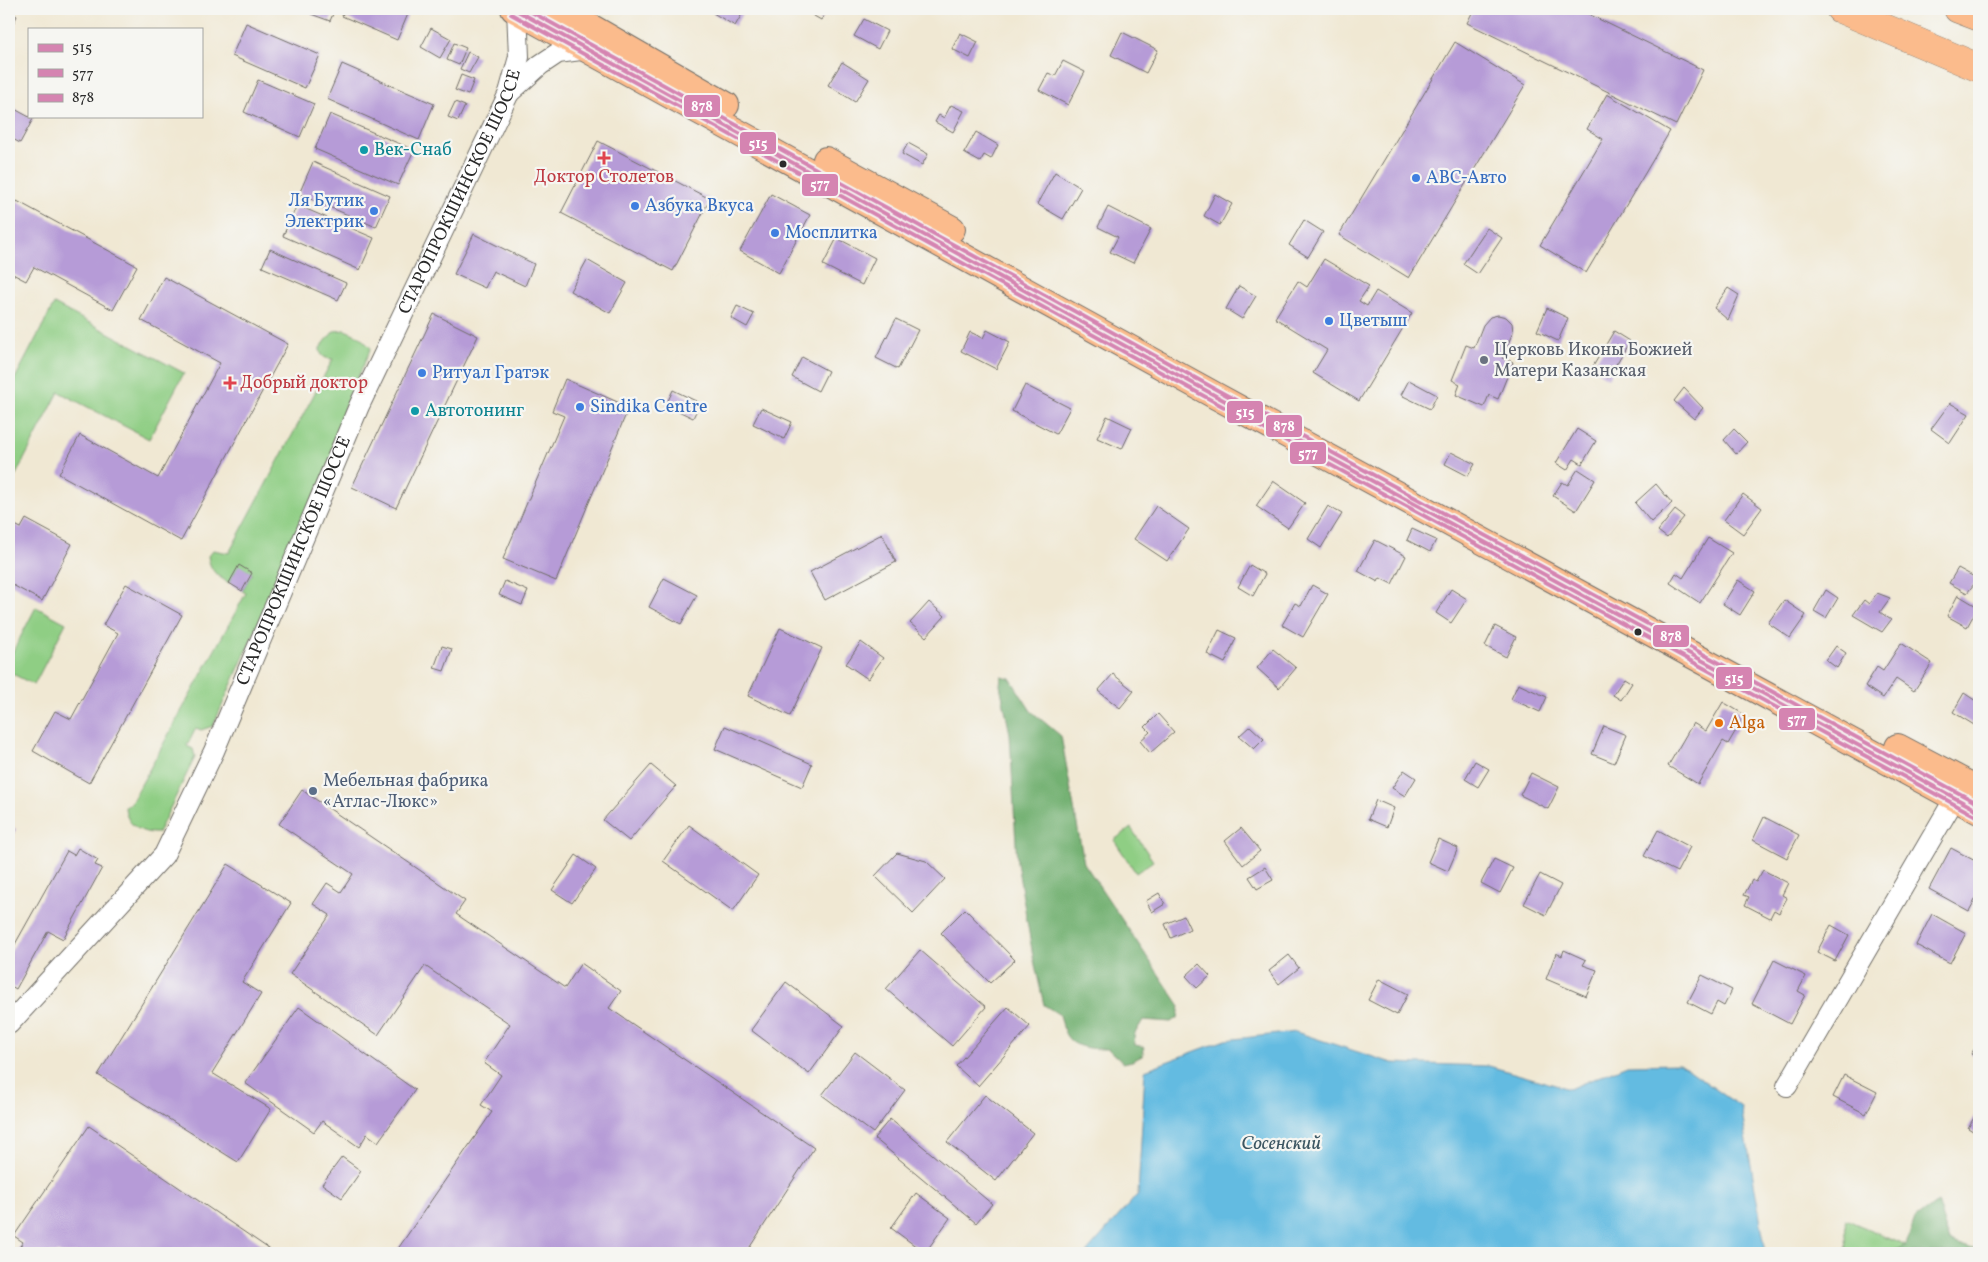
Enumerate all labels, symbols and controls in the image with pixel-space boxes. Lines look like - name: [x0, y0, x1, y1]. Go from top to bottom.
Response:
- legend: [28, 28, 202, 118]
- text: 515: [72, 38, 92, 59]
- text: 577: [72, 64, 94, 85]
- street label: СТАРОПРОКШИНСКОЕ ШОССЕ: [392, 66, 528, 319]
- text: 878: [72, 88, 94, 109]
- line badge: 878: [683, 94, 721, 118]
- text: 878: [691, 98, 713, 117]
- line badge: 515: [739, 131, 777, 155]
- text: 515: [748, 135, 768, 154]
- place label: Век-Снаб: [374, 138, 452, 163]
- marker: Век-Снаб: [358, 144, 370, 156]
- marker: Доктор Столетов: [598, 152, 610, 164]
- unlabelled marker: [778, 159, 788, 169]
- place label: Доктор Столетов: [534, 165, 674, 190]
- place label: АВС-Авто: [1426, 166, 1507, 191]
- marker: АВС-Авто: [1410, 172, 1422, 184]
- line badge: 577: [801, 173, 839, 197]
- text: 577: [810, 176, 830, 195]
- place label: Ля Бутик Электрик: [285, 189, 364, 235]
- place label: Азбука Вкуса: [645, 194, 754, 219]
- marker: Азбука Вкуса: [629, 200, 641, 212]
- marker: Ля Бутик Электрик: [368, 205, 380, 217]
- place label: Мосплитка: [785, 221, 878, 246]
- marker: Мосплитка: [769, 227, 781, 239]
- place label: Цветыш: [1339, 309, 1407, 334]
- marker: Цветыш: [1323, 315, 1335, 327]
- place label: Церковь Иконы Божией Матери Казанская: [1494, 338, 1693, 384]
- marker: Церковь Иконы Божией Матери Казанская: [1478, 354, 1490, 366]
- place label: Ритуал Гратэк: [432, 361, 550, 386]
- marker: Ритуал Гратэк: [416, 367, 428, 379]
- place label: Добрый доктор: [240, 371, 368, 396]
- marker: Добрый доктор: [224, 377, 236, 389]
- place label: Sindika Centre: [590, 395, 707, 420]
- place label: Автотонинг: [425, 399, 524, 424]
- line badge: 515: [1226, 400, 1264, 424]
- marker: Sindika Centre: [574, 401, 586, 413]
- text: 515: [1235, 404, 1255, 423]
- marker: Автотонинг: [409, 405, 421, 417]
- line badge: 878: [1265, 414, 1303, 438]
- text: 878: [1273, 418, 1295, 437]
- street label: СТАРОПРОКШИНСКОЕ ШОССЕ: [230, 432, 357, 689]
- line badge: 577: [1289, 441, 1327, 465]
- text: 577: [1298, 445, 1318, 464]
- line badge: 878: [1652, 624, 1690, 648]
- unlabelled marker: [1633, 627, 1643, 637]
- text: 878: [1660, 628, 1682, 647]
- line badge: 515: [1715, 666, 1753, 690]
- text: 515: [1724, 670, 1744, 689]
- line badge: 577: [1778, 707, 1816, 731]
- place label: Alga: [1729, 711, 1765, 736]
- text: 577: [1787, 711, 1807, 730]
- marker: Alga: [1713, 717, 1725, 729]
- place label: Мебельная фабрика «Атлас-Люкс»: [323, 769, 488, 815]
- marker: Мебельная фабрика «Атлас-Люкс»: [307, 785, 319, 797]
- water label: Сосенский: [1241, 1131, 1321, 1157]

